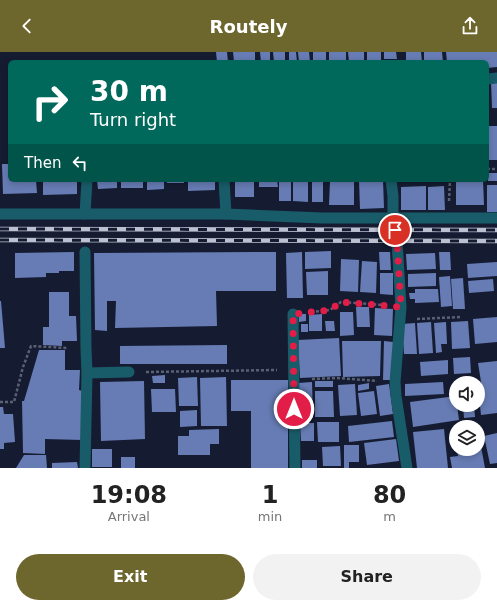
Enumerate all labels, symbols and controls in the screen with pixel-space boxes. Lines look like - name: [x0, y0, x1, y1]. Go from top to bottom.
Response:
- icon: back: [16, 15, 38, 37]
- icon: share: [459, 15, 481, 37]
- text: Routely: [210, 16, 287, 37]
- text: 30 m: [90, 75, 168, 108]
- icon: right: [24, 76, 76, 128]
- text: Turn right: [90, 109, 176, 130]
- icon: left: [69, 152, 91, 174]
- text: Then: [24, 154, 61, 172]
- pin: [378, 213, 412, 247]
- icon: arrive: [384, 219, 406, 241]
- map controls: [449, 376, 485, 456]
- button: sound: [449, 376, 485, 412]
- position arrow: [273, 388, 315, 430]
- button: layers: [449, 420, 485, 456]
- text: 19:08: [91, 481, 167, 509]
- text: 1: [262, 481, 278, 509]
- text: 80: [373, 481, 406, 509]
- text: Arrival: [108, 509, 150, 524]
- text: min: [258, 509, 282, 524]
- text: m: [383, 509, 396, 524]
- button: Exit: [16, 554, 245, 600]
- button: Share: [253, 554, 481, 600]

